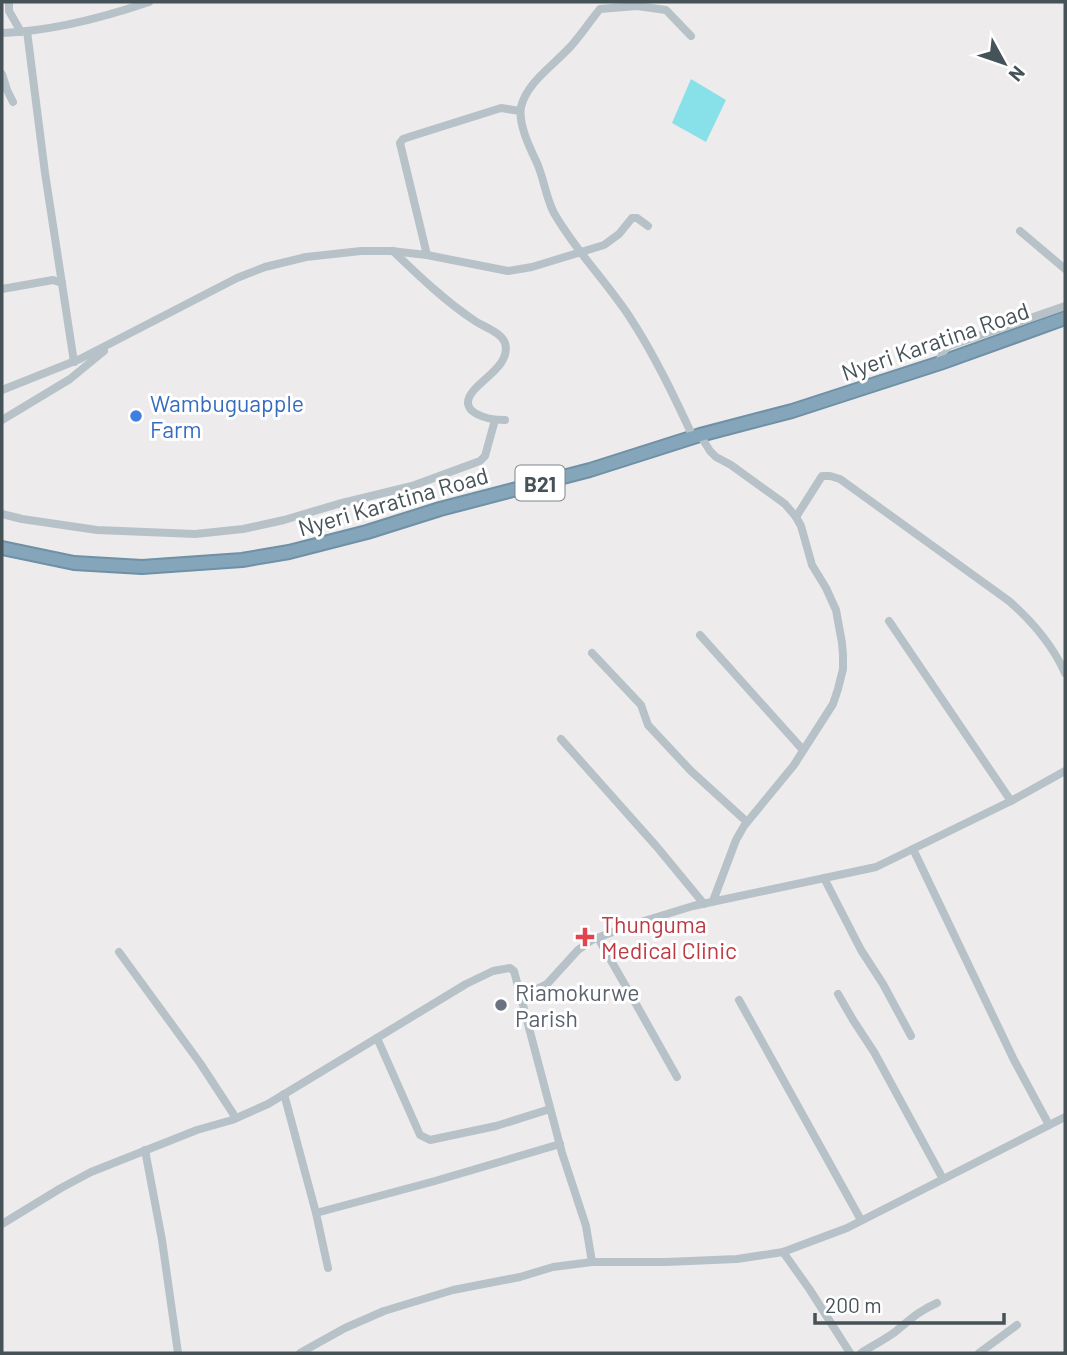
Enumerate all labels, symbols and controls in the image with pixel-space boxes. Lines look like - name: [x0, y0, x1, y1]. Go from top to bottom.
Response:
- north arrow: [969, 28, 1039, 98]
- text: N: [1005, 62, 1030, 86]
- street label: Nyeri Karatina Road: [838, 296, 1032, 386]
- place label: Wambuguapple Farm: [150, 389, 304, 443]
- marker: Wambuguapple Farm: [128, 408, 144, 424]
- street label: Nyeri Karatina Road: [295, 460, 491, 542]
- road number: B21: [516, 466, 564, 500]
- place label: Thunguma Medical Clinic: [601, 910, 737, 964]
- marker: Thunguma Medical Clinic: [575, 927, 595, 947]
- place label: Riamokurwe Parish: [515, 978, 639, 1032]
- marker: Riamokurwe Parish: [493, 997, 509, 1013]
- scale bar: [815, 1282, 1004, 1326]
- text: 200 m: [825, 1292, 882, 1317]

